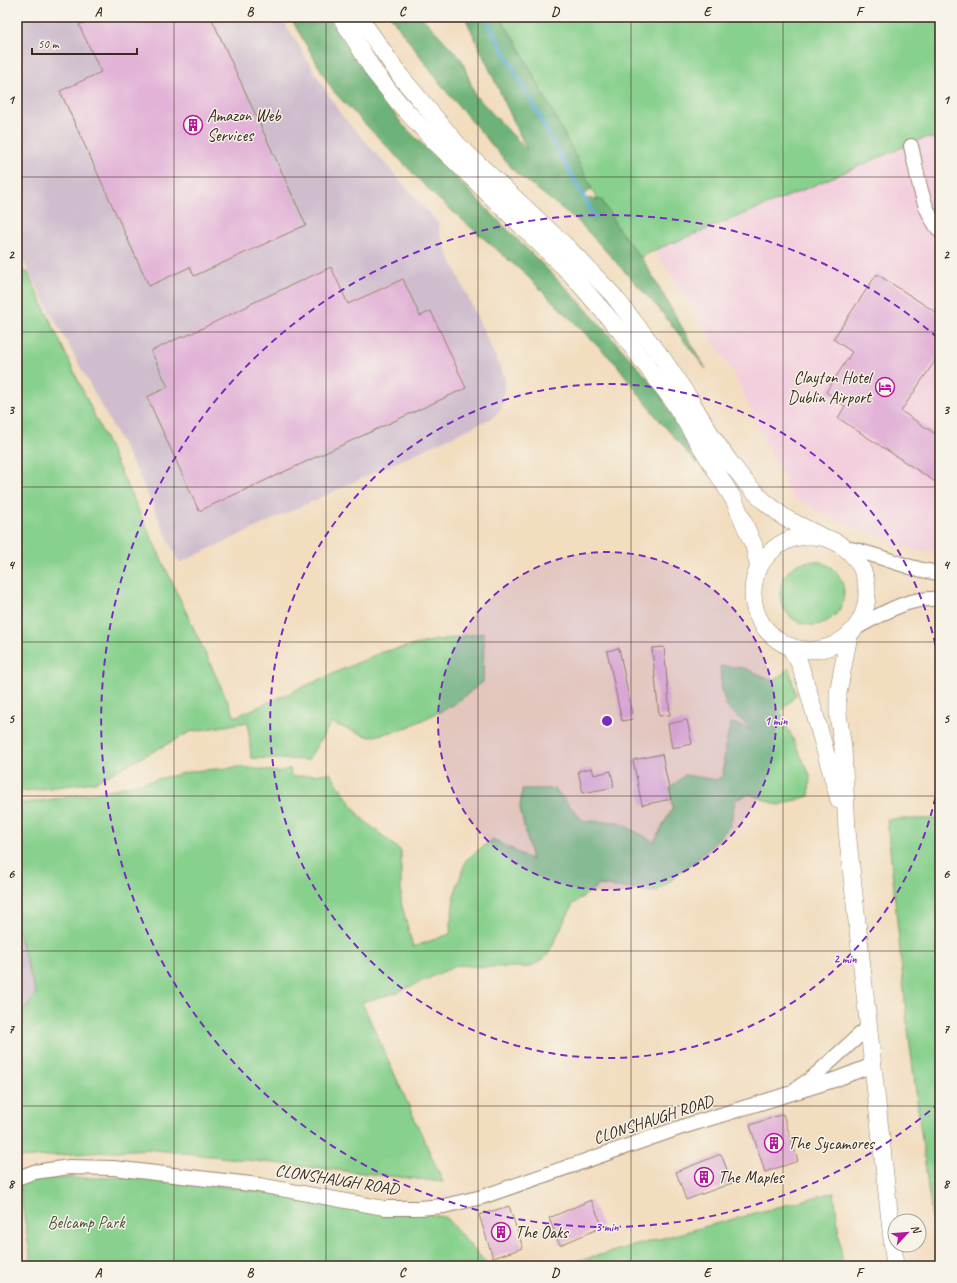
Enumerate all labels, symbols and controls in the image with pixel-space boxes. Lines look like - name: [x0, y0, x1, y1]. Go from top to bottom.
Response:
- text: A: [95, 4, 103, 20]
- text: B: [247, 4, 255, 20]
- text: C: [399, 4, 407, 20]
- text: D: [551, 4, 560, 20]
- text: E: [704, 4, 713, 20]
- text: F: [856, 4, 865, 20]
- scale bar: [32, 30, 137, 56]
- text: 50 m: [38, 36, 60, 52]
- text: 1: [8, 92, 16, 108]
- text: 1: [943, 92, 951, 108]
- place label: Amazon Web Services: [207, 105, 282, 146]
- building icon: Amazon Web Services: [182, 114, 204, 136]
- text: 2: [8, 247, 15, 263]
- text: 2: [943, 247, 950, 263]
- place label: Clayton Hotel Dublin Airport: [788, 367, 874, 408]
- hotel icon: Clayton Hotel Dublin Airport: [874, 376, 896, 398]
- text: 3: [8, 402, 15, 418]
- text: 3: [943, 402, 950, 418]
- text: 4: [8, 557, 16, 573]
- text: 4: [943, 557, 951, 573]
- text: 5: [8, 711, 15, 727]
- text: 5: [943, 711, 950, 727]
- text: 1 min: [765, 713, 788, 729]
- centre of rings: [600, 714, 614, 728]
- text: 6: [8, 866, 15, 882]
- text: 6: [943, 866, 950, 882]
- text: 2 min: [834, 951, 857, 967]
- text: 7: [8, 1021, 15, 1037]
- text: 7: [943, 1021, 950, 1037]
- street label: CLONSHAUGH ROAD: [591, 1090, 718, 1149]
- building icon: The Sycamores: [763, 1132, 785, 1154]
- place label: The Sycamores: [788, 1133, 876, 1154]
- street label: CLONSHAUGH ROAD: [274, 1159, 402, 1200]
- building icon: The Maples: [693, 1166, 715, 1188]
- place label: The Maples: [718, 1167, 786, 1188]
- text: 8: [8, 1176, 16, 1192]
- text: 8: [943, 1176, 951, 1192]
- park label: Belcamp Park: [48, 1212, 126, 1233]
- north arrow: [887, 1213, 927, 1253]
- text: 3 min: [596, 1219, 619, 1235]
- building icon: The Oaks: [490, 1221, 512, 1243]
- place label: The Oaks: [515, 1222, 570, 1243]
- text: N: [908, 1222, 925, 1237]
- text: A: [95, 1265, 103, 1281]
- text: B: [247, 1265, 255, 1281]
- text: C: [399, 1265, 407, 1281]
- text: D: [551, 1265, 560, 1281]
- text: E: [704, 1265, 713, 1281]
- text: F: [856, 1265, 865, 1281]

